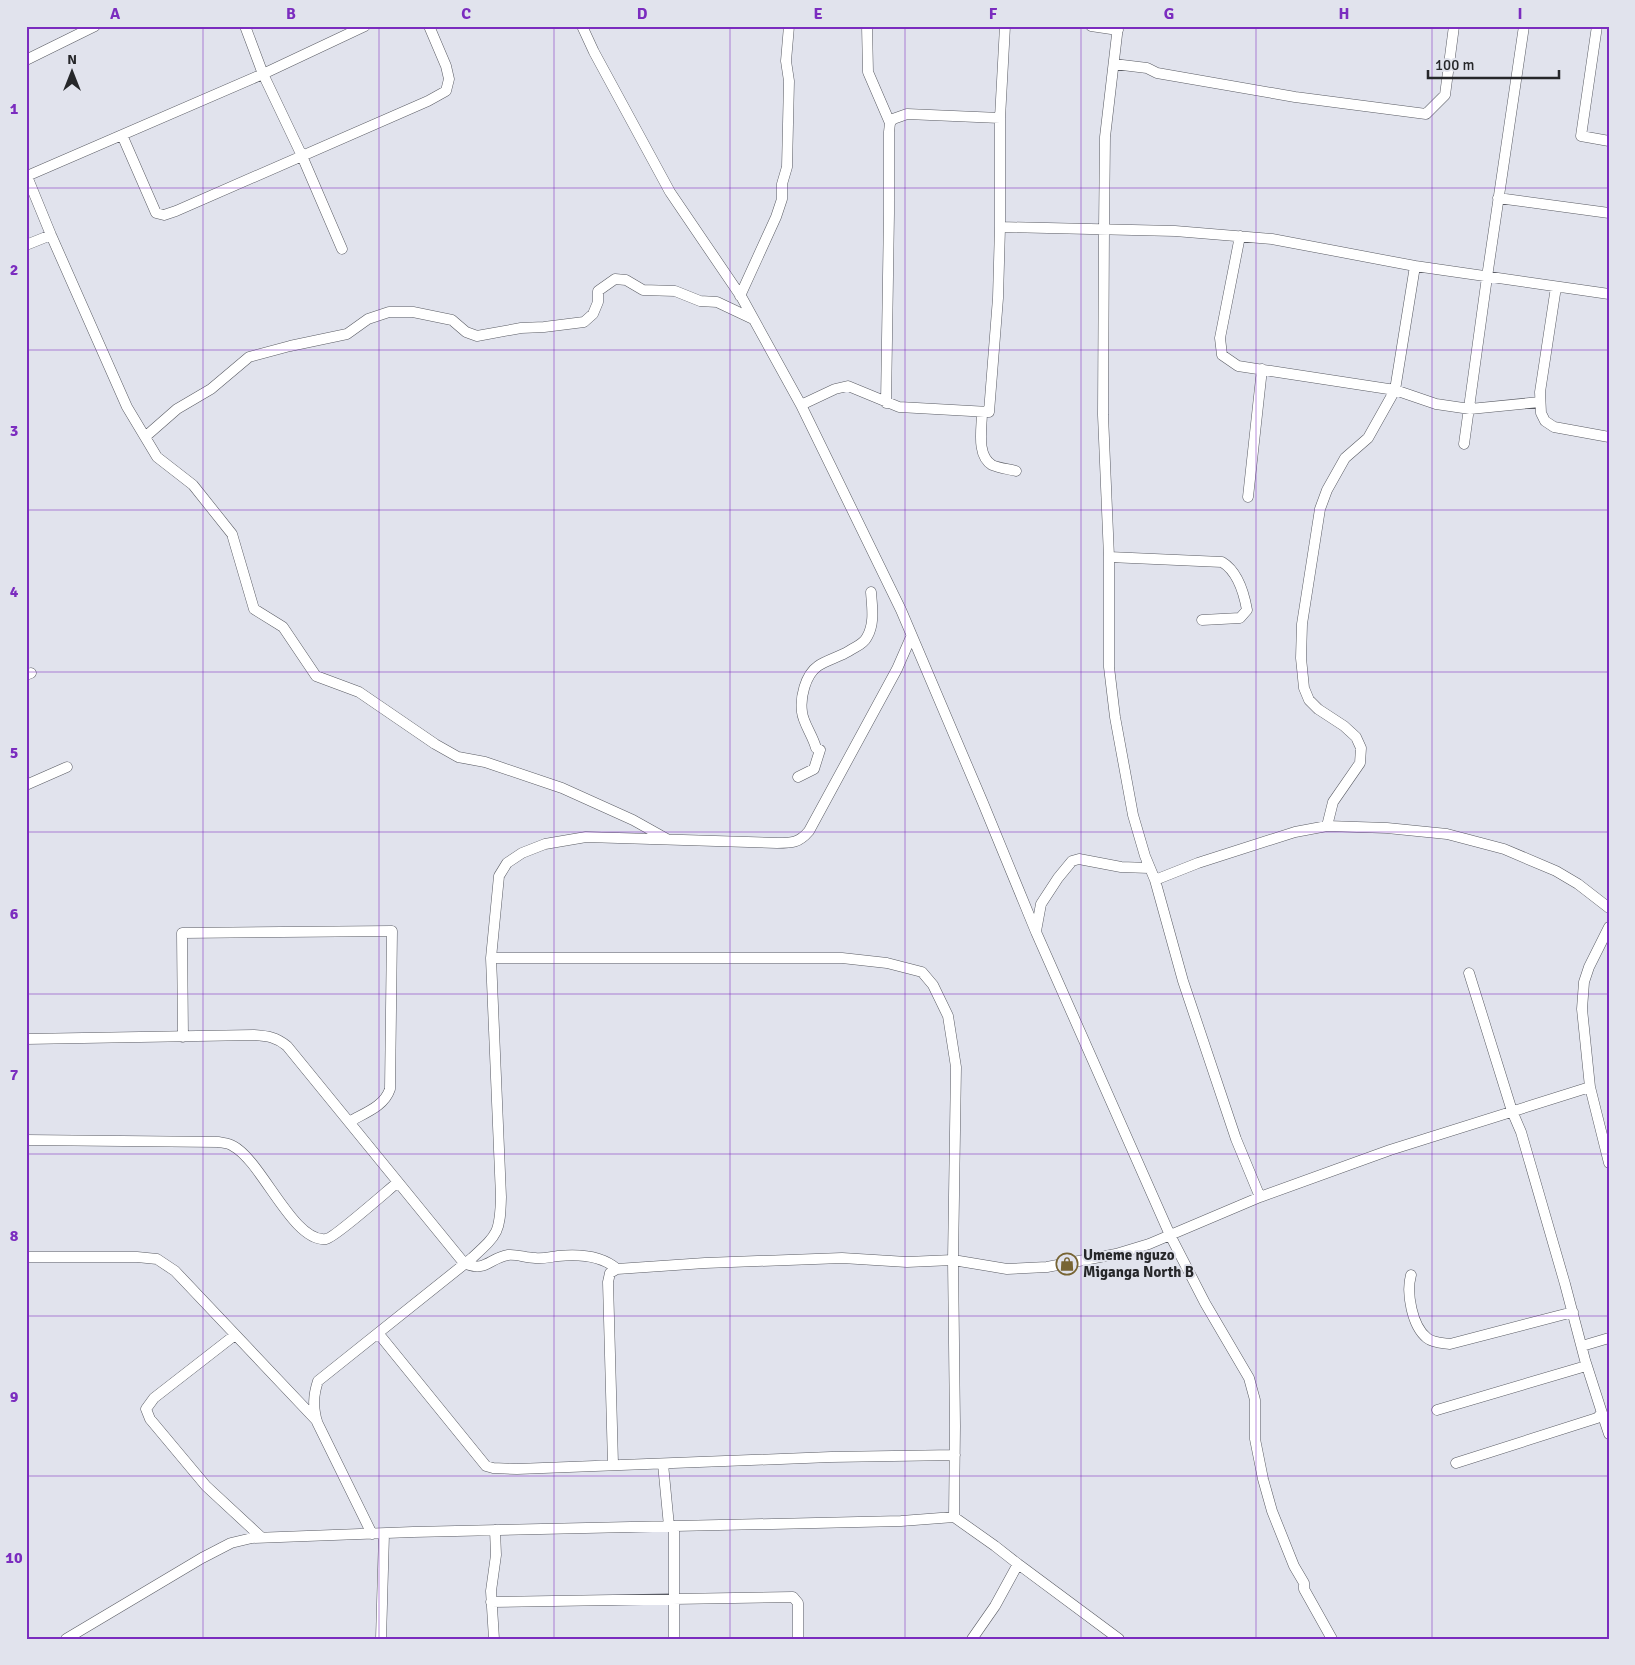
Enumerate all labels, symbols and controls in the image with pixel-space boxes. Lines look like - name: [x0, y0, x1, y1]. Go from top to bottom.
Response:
- text: A: [110, 4, 121, 24]
- text: B: [286, 4, 296, 24]
- text: C: [461, 4, 471, 24]
- text: D: [637, 4, 648, 24]
- text: E: [813, 4, 823, 24]
- text: F: [989, 4, 998, 24]
- text: G: [1164, 4, 1174, 24]
- text: H: [1339, 4, 1349, 24]
- text: I: [1517, 4, 1523, 24]
- north arrow: [48, 48, 98, 98]
- scale bar: [1428, 48, 1559, 80]
- text: N: [67, 51, 77, 68]
- text: 100 m: [1435, 56, 1475, 74]
- text: 1: [10, 99, 19, 119]
- text: 2: [10, 260, 18, 280]
- text: 3: [10, 421, 18, 441]
- text: 4: [10, 582, 19, 602]
- text: 5: [10, 743, 18, 763]
- text: 6: [10, 904, 19, 924]
- text: 7: [10, 1065, 19, 1085]
- text: 8: [10, 1226, 19, 1246]
- place label: Umeme nguzo Miganga North B: [1083, 1246, 1194, 1281]
- shop icon: Umeme nguzo Miganga North B: [1055, 1252, 1079, 1276]
- text: 9: [10, 1387, 19, 1407]
- text: 10: [5, 1548, 23, 1568]

